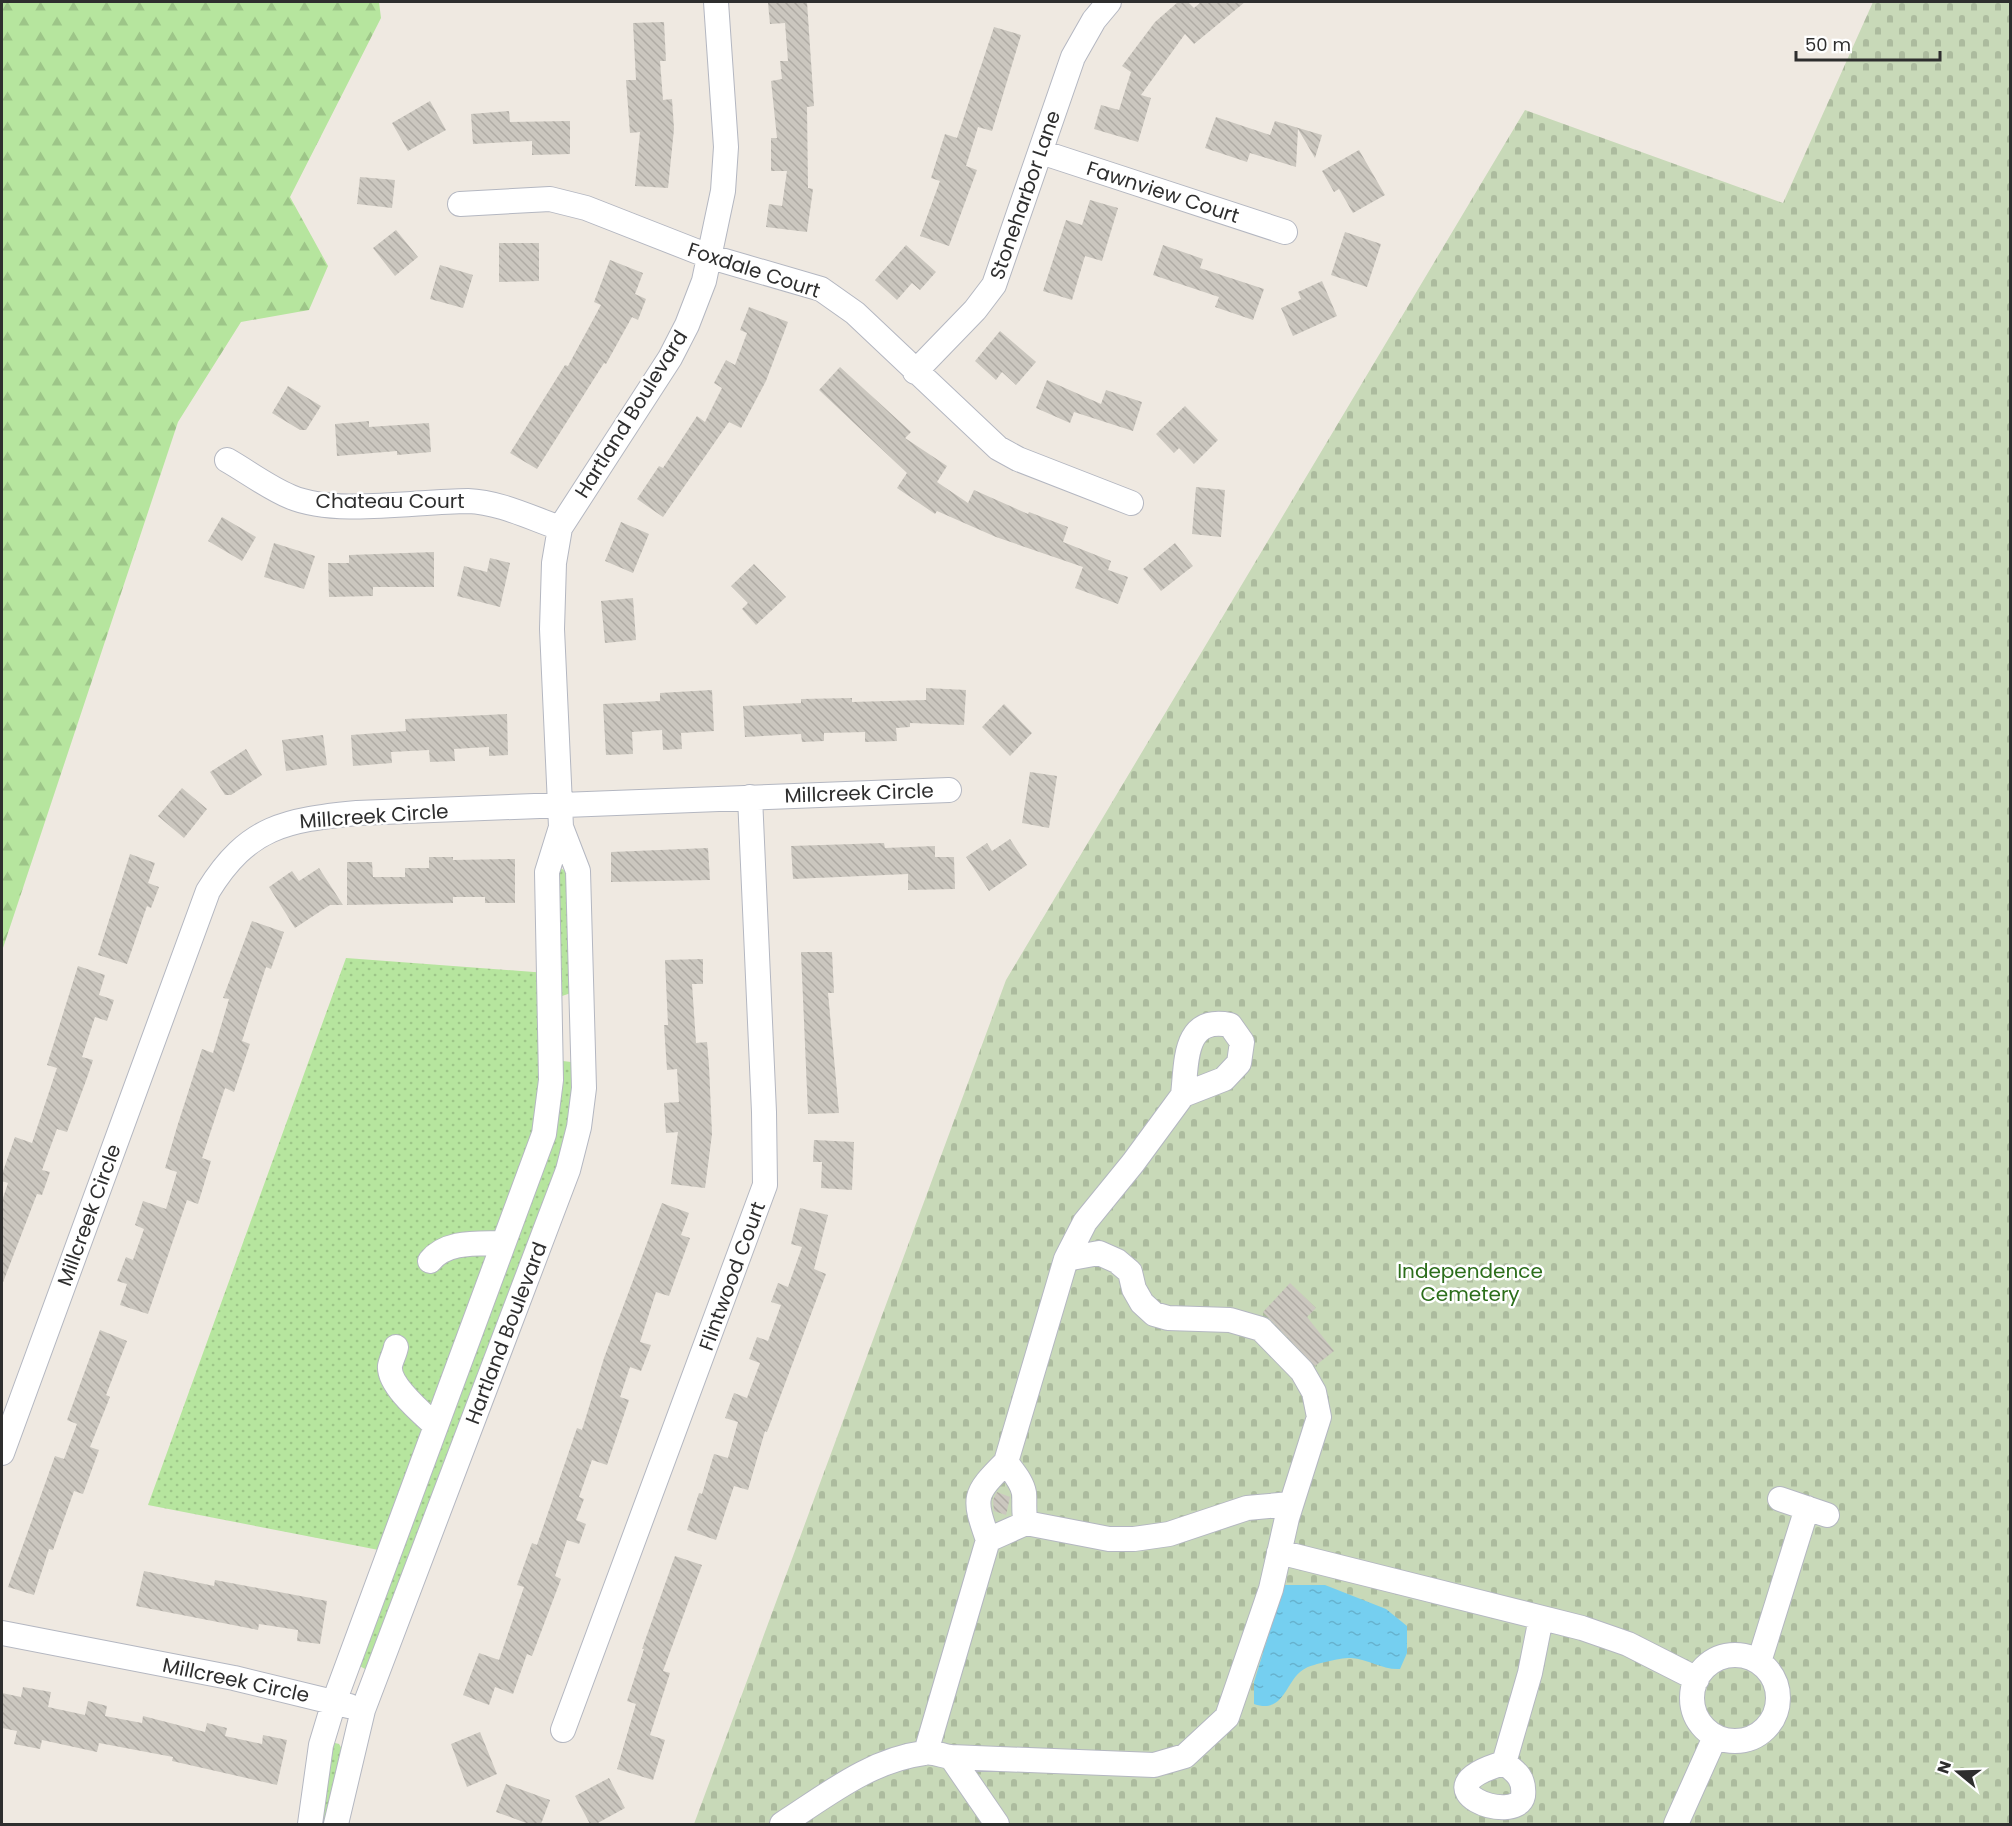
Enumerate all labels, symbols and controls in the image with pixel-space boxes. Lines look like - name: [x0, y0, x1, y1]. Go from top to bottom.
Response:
- scale bar: [1796, 24, 1940, 62]
- text: 50 m: [1805, 32, 1851, 57]
- street label: Stoneharbor Lane: [983, 107, 1067, 283]
- street label: Fawnview Court: [1083, 154, 1243, 230]
- street label: Foxdale Court: [684, 235, 824, 305]
- street label: Hartland Boulevard: [568, 325, 694, 503]
- street label: Chateau Court: [316, 487, 464, 515]
- street label: Millcreek Circle: [784, 776, 934, 810]
- street label: Millcreek Circle: [299, 797, 449, 835]
- street label: Millcreek Circle: [50, 1140, 128, 1290]
- street label: Flintwood Court: [692, 1198, 772, 1354]
- street label: Hartland Boulevard: [458, 1238, 554, 1428]
- park label: Independence Cemetery: [1397, 1257, 1543, 1308]
- street label: Millcreek Circle: [160, 1651, 312, 1709]
- north arrow: [1928, 1742, 1988, 1802]
- text: N: [1931, 1758, 1957, 1777]

